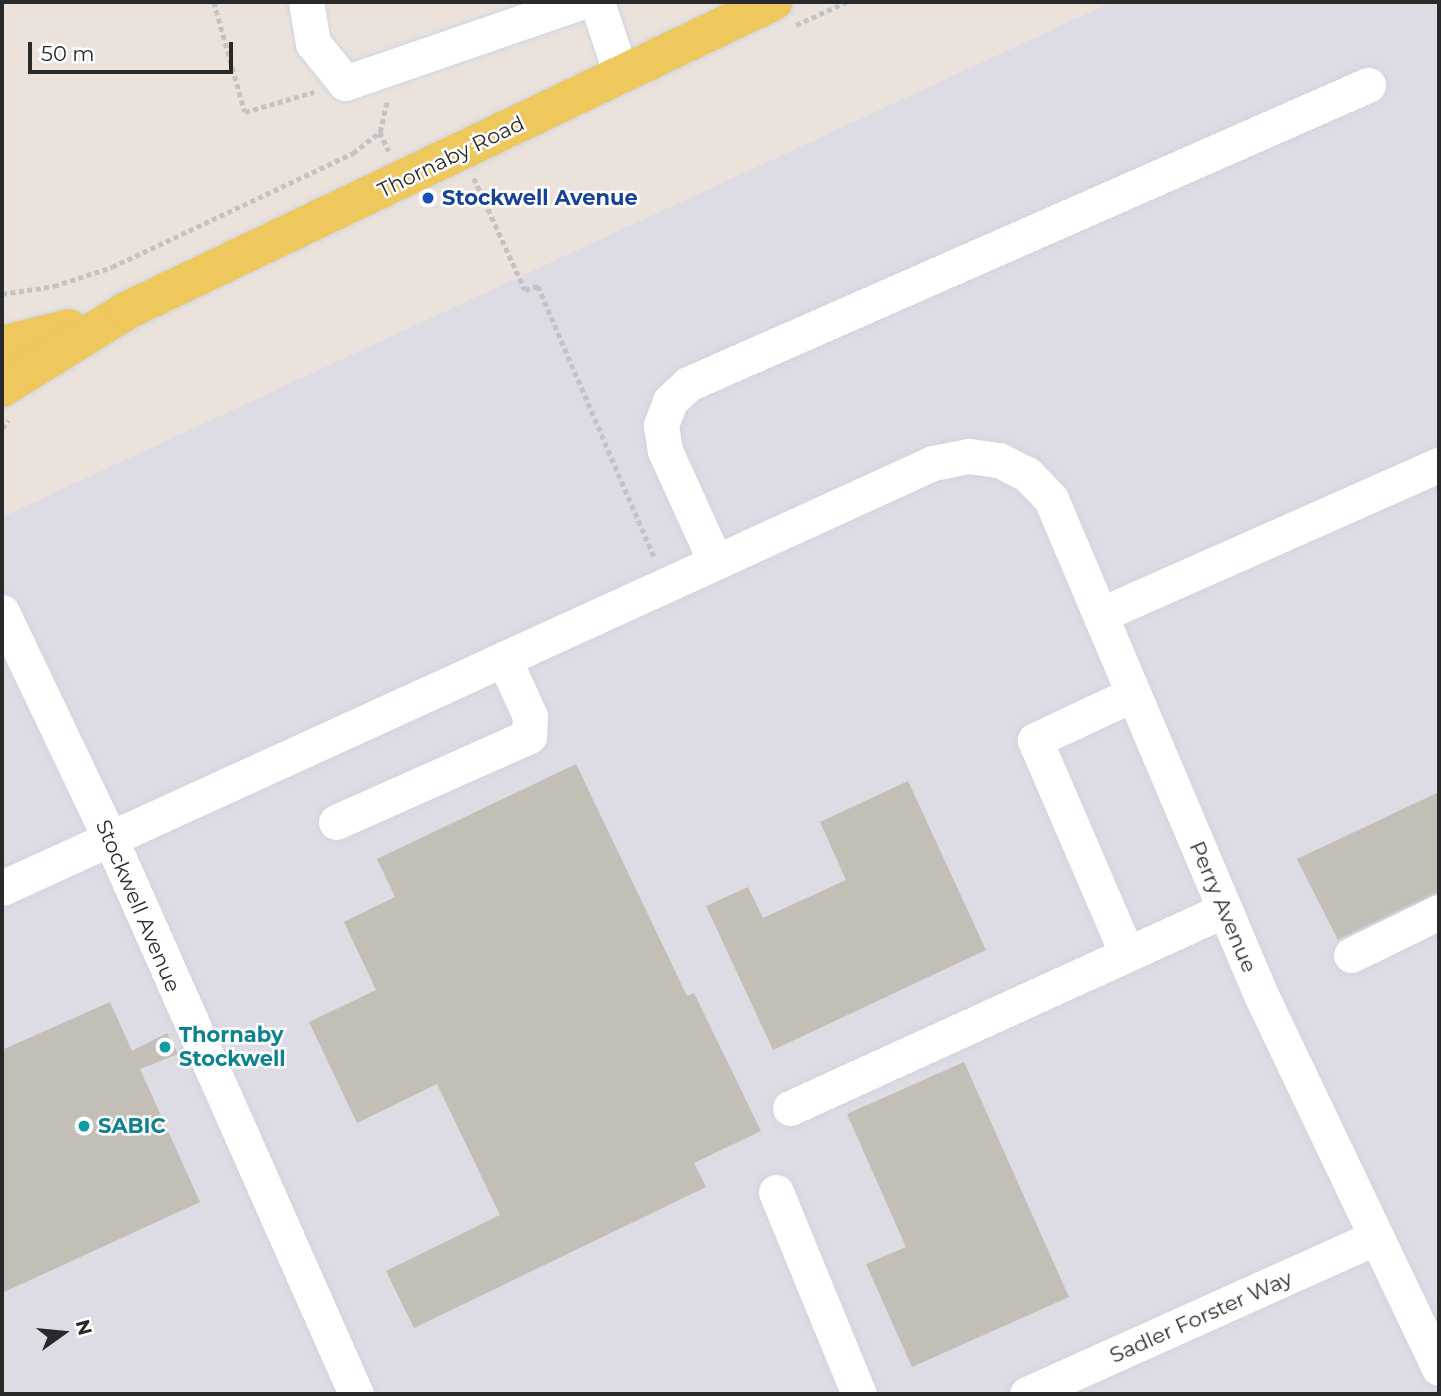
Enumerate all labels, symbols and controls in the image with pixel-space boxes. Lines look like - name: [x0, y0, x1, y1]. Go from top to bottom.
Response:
- scale bar: [32, 28, 236, 72]
- text: 50 m: [41, 41, 95, 66]
- street label: Thornaby Road: [374, 111, 528, 203]
- place label: Stockwell Avenue: [442, 185, 638, 211]
- marker: Stockwell Avenue: [420, 190, 436, 206]
- street label: Stockwell Avenue: [90, 816, 186, 996]
- street label: Perry Avenue: [1184, 838, 1262, 976]
- place label: Thornaby Stockwell: [179, 1022, 286, 1072]
- marker: Thornaby Stockwell: [157, 1039, 173, 1055]
- place label: SABIC: [98, 1113, 166, 1139]
- marker: SABIC: [76, 1118, 92, 1134]
- street label: Sadler Forster Way: [1106, 1265, 1296, 1369]
- north arrow: [28, 1298, 98, 1368]
- text: N: [71, 1317, 97, 1338]

